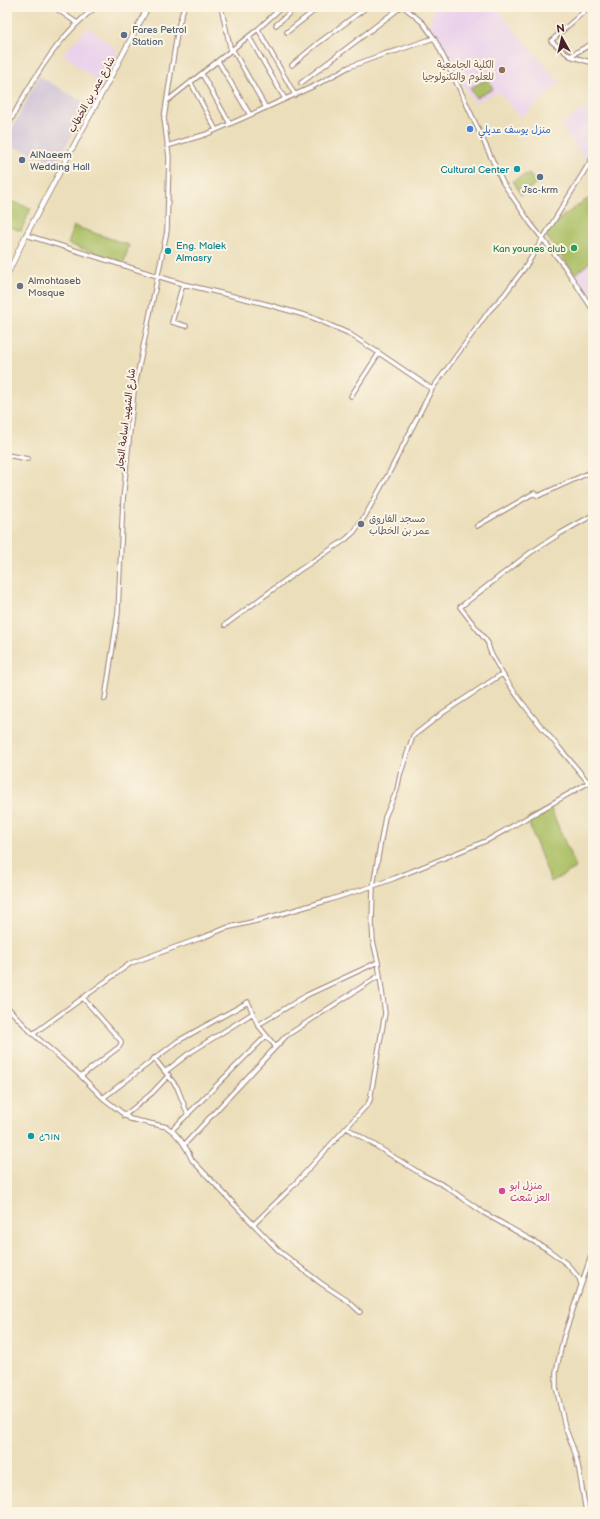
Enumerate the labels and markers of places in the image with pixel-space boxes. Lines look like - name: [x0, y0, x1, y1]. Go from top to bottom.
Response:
- place label: Fares Petrol Station: [132, 24, 187, 48]
- marker: Fares Petrol Station: [119, 30, 129, 40]
- place label: الكلية الجامعية للعلوم والتكنولوجيا: [422, 59, 494, 84]
- marker: الكلية الجامعية للعلوم والتكنولوجيا: [497, 65, 507, 75]
- marker: منزل يوسف عديلي: [465, 124, 475, 134]
- place label: منزل يوسف عديلي: [478, 124, 551, 139]
- place label: AlNaeem Wedding Hall: [30, 149, 90, 173]
- marker: AlNaeem Wedding Hall: [17, 155, 27, 165]
- place label: Cultural Center: [441, 164, 509, 176]
- marker: Cultural Center: [512, 164, 522, 174]
- marker: Jsc-krm: [535, 172, 545, 182]
- place label: Jsc-krm: [522, 184, 558, 196]
- place label: Eng. Malek Almasry: [176, 240, 226, 264]
- place label: Kan younes club: [493, 243, 566, 255]
- marker: Kan younes club: [569, 243, 579, 253]
- marker: Eng. Malek Almasry: [163, 246, 173, 256]
- place label: Almohtaseb Mosque: [28, 275, 81, 299]
- marker: Almohtaseb Mosque: [15, 281, 25, 291]
- place label: مسجد الفاروق عمر بن الخطاب: [369, 513, 430, 537]
- marker: مسجد الفاروق عمر بن الخطاب: [356, 519, 366, 529]
- marker: מורג: [26, 1131, 36, 1141]
- place label: מורג: [39, 1131, 60, 1143]
- place label: منزل ابو العز شعت: [509, 1180, 550, 1204]
- marker: منزل ابو العز شعت: [497, 1186, 507, 1196]

